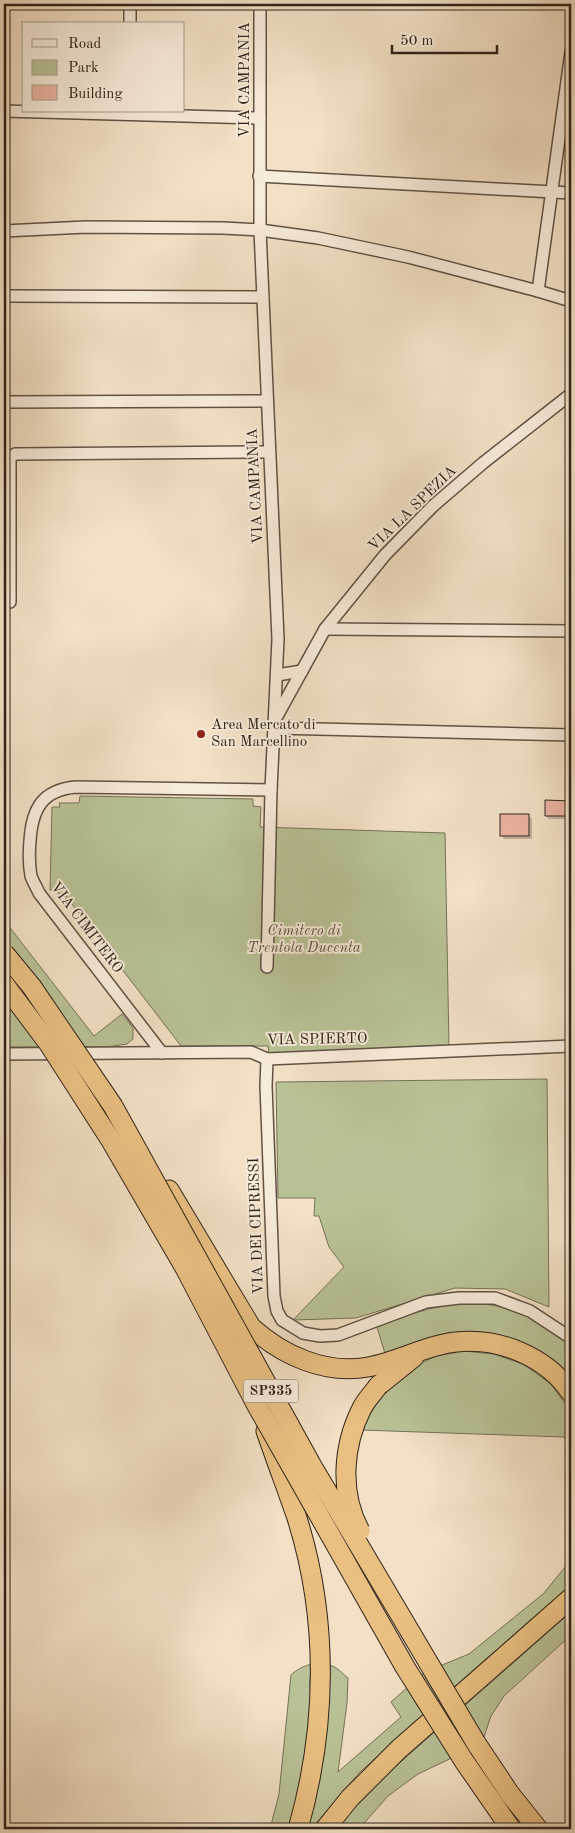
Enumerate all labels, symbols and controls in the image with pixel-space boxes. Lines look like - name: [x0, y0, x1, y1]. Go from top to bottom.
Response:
- street label: VIA CAMPANIA: [238, 21, 253, 138]
- legend: [22, 22, 185, 112]
- scale bar: [392, 22, 498, 54]
- text: 50 m: [400, 34, 434, 49]
- text: Road: [68, 37, 102, 52]
- text: Park: [68, 61, 99, 76]
- text: Building: [68, 87, 123, 102]
- street label: VIA CAMPANIA: [245, 427, 267, 544]
- street label: VIA LA SPEZIA: [366, 463, 460, 555]
- place label: Area Mercato di San Marcellino: [211, 718, 315, 750]
- marker: Area Mercato di San Marcellino: [195, 728, 207, 740]
- street label: VIA CIMITERO: [47, 880, 125, 976]
- park label: Cimitero di Trentola Ducenta: [247, 924, 361, 956]
- street label: VIA SPIERTO: [266, 1032, 368, 1048]
- street label: VIA DEI CIPRESSI: [247, 1157, 267, 1295]
- road number: SP335: [244, 1380, 298, 1402]

